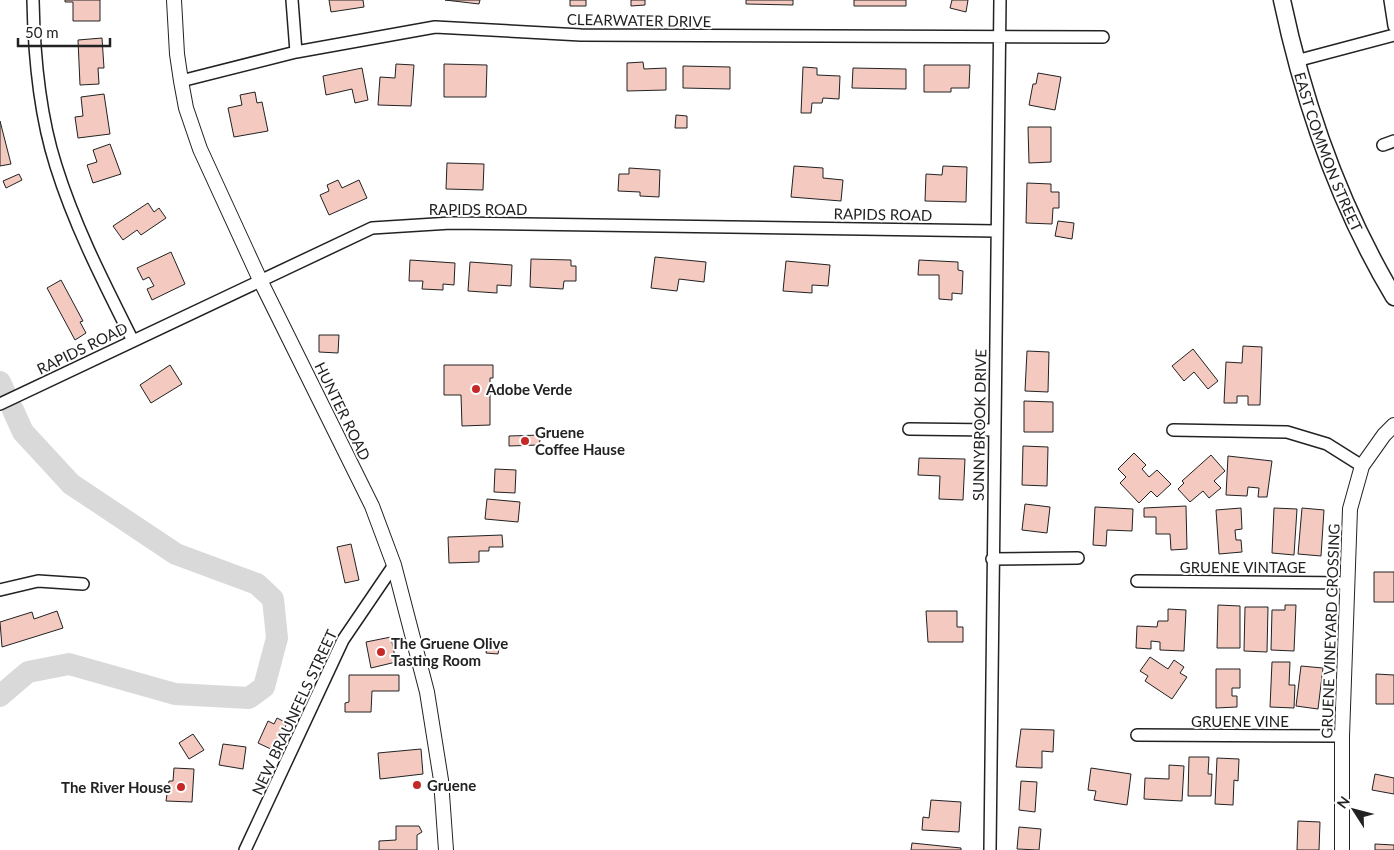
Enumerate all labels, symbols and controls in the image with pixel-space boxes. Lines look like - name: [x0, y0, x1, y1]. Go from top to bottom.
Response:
- street label: CLEARWATER DRIVE: [567, 10, 711, 30]
- scale bar: [18, 15, 110, 47]
- text: 50 m: [25, 23, 59, 41]
- street label: EAST COMMON STREET: [1291, 70, 1367, 235]
- street label: RAPIDS ROAD: [429, 200, 527, 218]
- street label: RAPIDS ROAD: [833, 204, 933, 224]
- street label: RAPIDS ROAD: [34, 318, 130, 378]
- street label: SUNNYBROOK DRIVE: [969, 349, 989, 501]
- street label: HUNTER ROAD: [311, 359, 375, 463]
- place label: Adobe Verde: [485, 380, 572, 398]
- marker: Adobe Verde: [470, 383, 482, 395]
- place label: Gruene Coffee Hause: [535, 423, 625, 458]
- marker: Gruene Coffee Hause: [519, 435, 531, 447]
- street label: GRUENE VINEYARD CROSSING: [1317, 523, 1343, 739]
- street label: GRUENE VINTAGE: [1180, 558, 1306, 576]
- street label: NEW BRAUNFELS STREET: [248, 626, 340, 797]
- place label: The Gruene Olive Tasting Room: [391, 634, 508, 669]
- marker: The Gruene Olive Tasting Room: [375, 646, 387, 658]
- street label: GRUENE VINE: [1191, 712, 1289, 730]
- place label: Gruene: [427, 776, 476, 794]
- place label: The River House: [61, 778, 171, 796]
- marker: Gruene: [411, 779, 423, 791]
- marker: The River House: [175, 781, 187, 793]
- north arrow: [1329, 785, 1379, 835]
- text: N: [1333, 793, 1353, 811]

